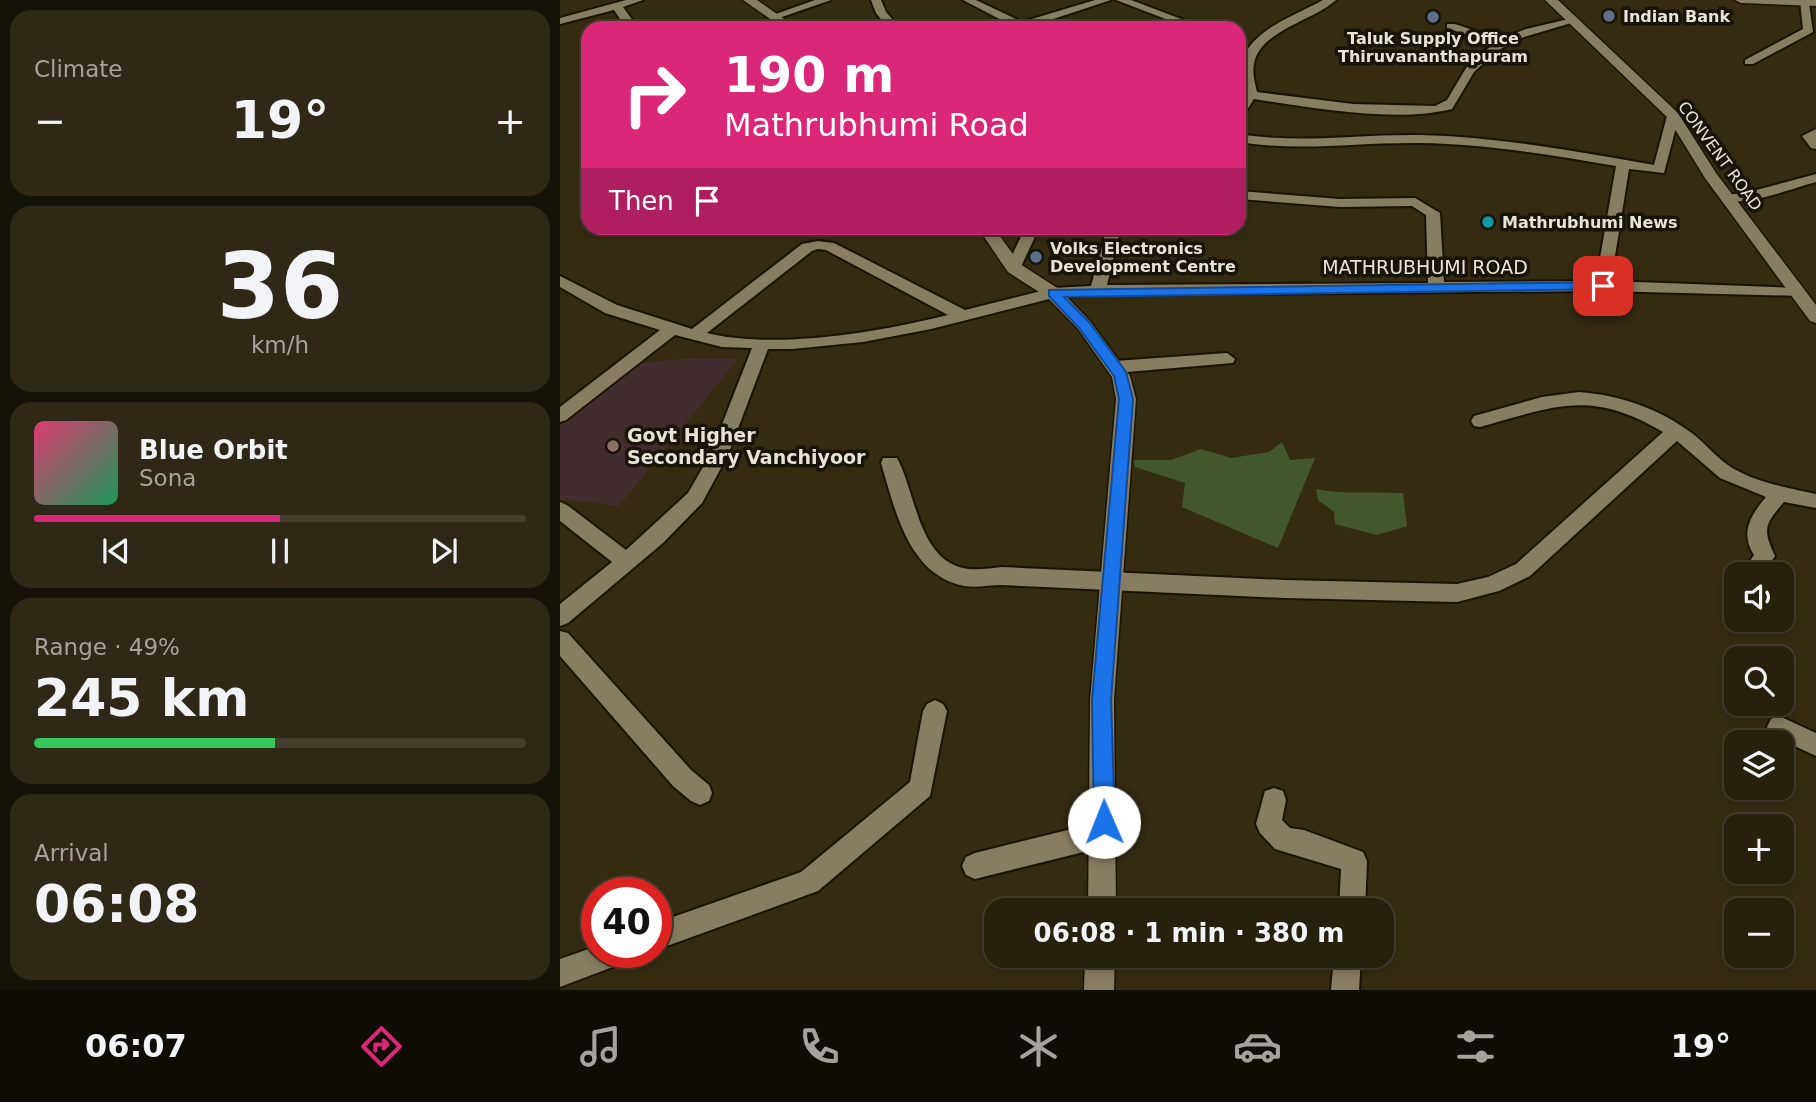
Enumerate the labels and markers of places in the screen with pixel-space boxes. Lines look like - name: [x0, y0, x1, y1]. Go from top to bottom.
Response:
- place label: Indian Bank: [1623, 7, 1730, 26]
- marker: Indian Bank: [1601, 8, 1617, 24]
- marker: Taluk Supply Office Thiruvananthapuram: [1425, 9, 1441, 25]
- place label: Taluk Supply Office Thiruvananthapuram: [1338, 29, 1528, 66]
- place label: Mathrubhumi News: [1502, 213, 1678, 232]
- marker: Mathrubhumi News: [1480, 214, 1496, 230]
- place label: Volks Electronics Development Centre: [1050, 239, 1236, 276]
- marker: Volks Electronics Development Centre: [1028, 249, 1044, 265]
- pin: [1573, 256, 1633, 316]
- place label: Govt Higher Secondary Vanchiyoor: [627, 424, 866, 468]
- marker: Govt Higher Secondary Vanchiyoor: [605, 438, 621, 454]

